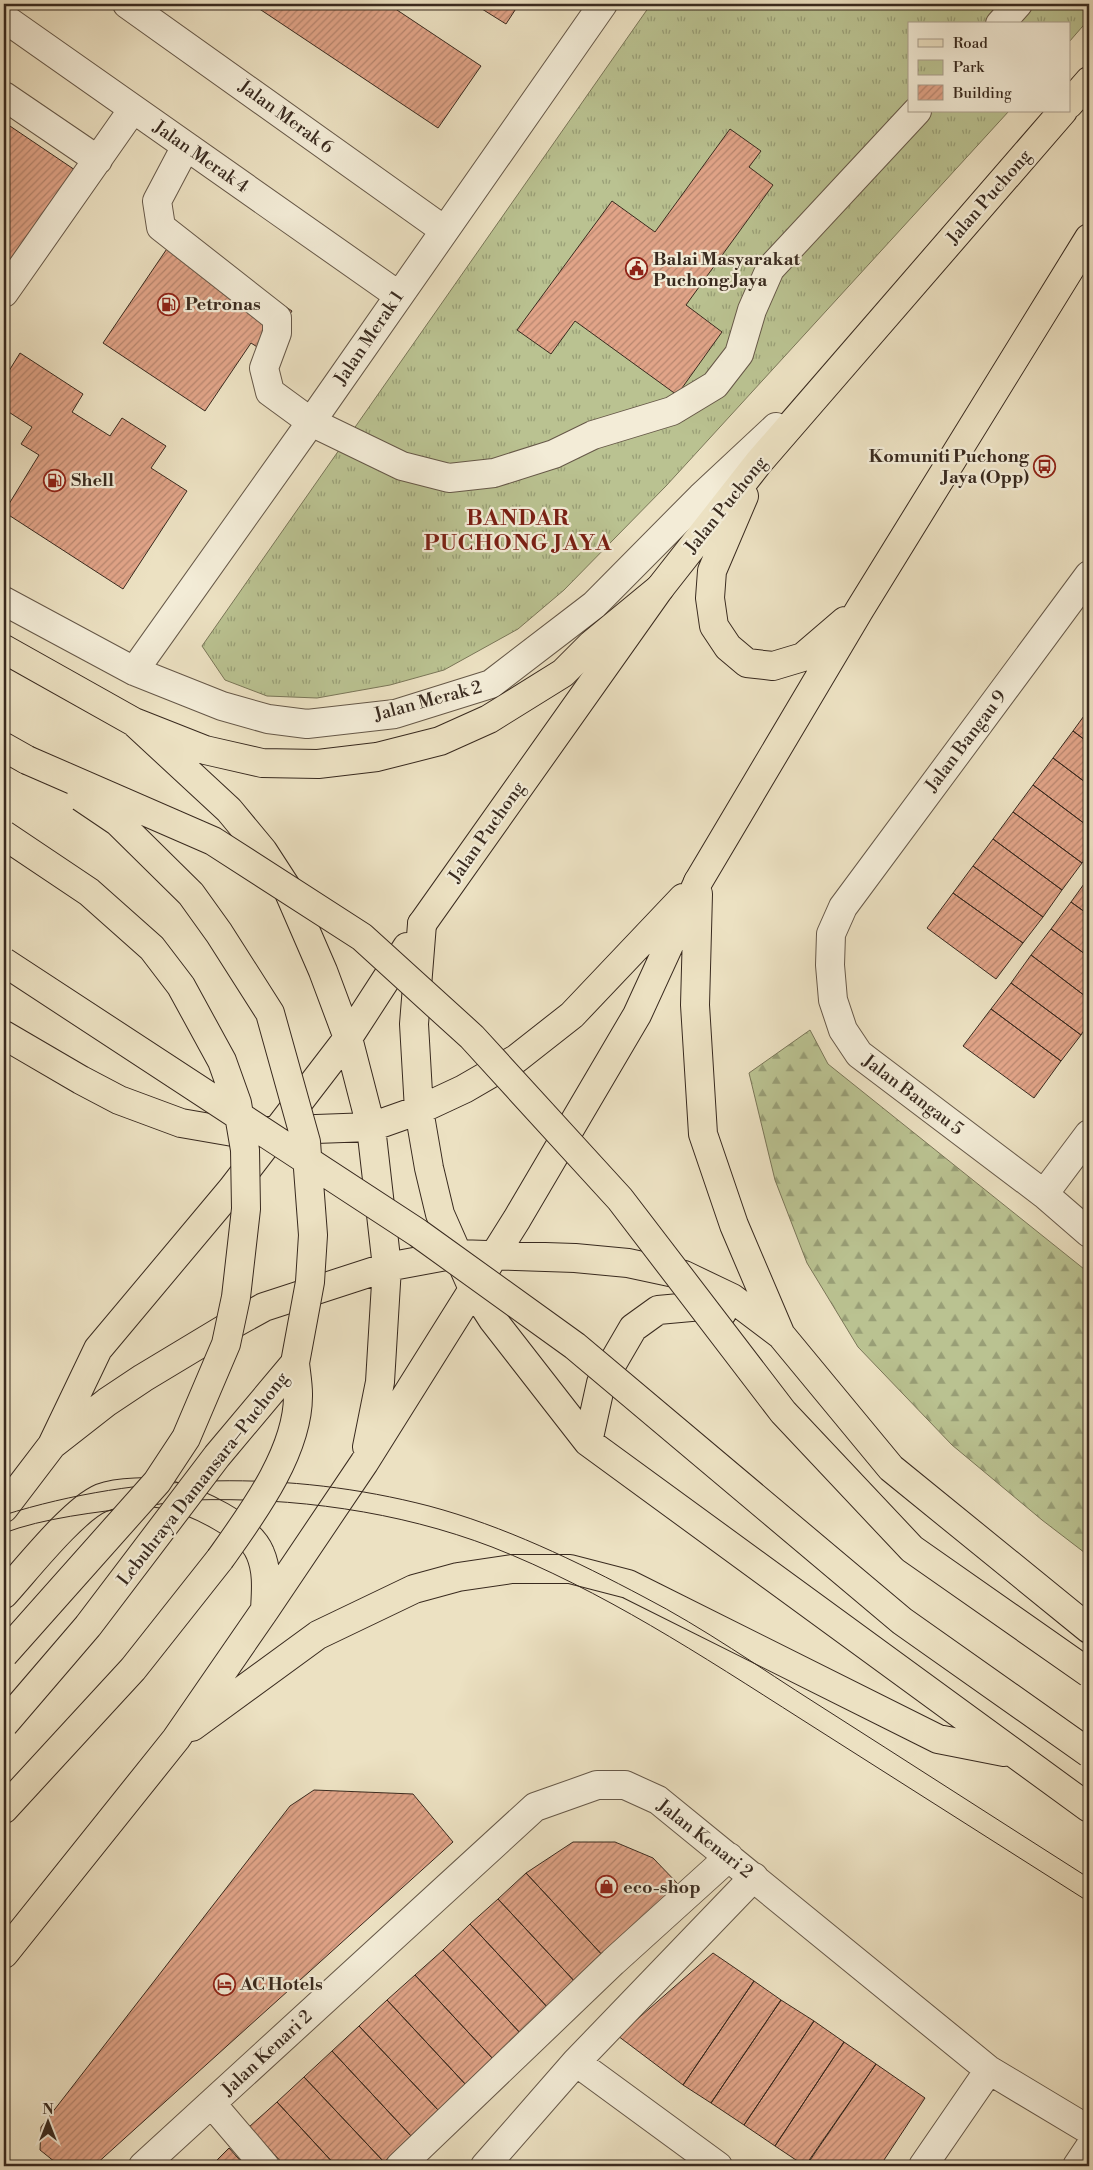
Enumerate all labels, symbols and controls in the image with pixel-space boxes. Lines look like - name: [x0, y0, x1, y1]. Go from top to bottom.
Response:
- legend: [908, 22, 1070, 112]
- text: Road: [953, 34, 988, 53]
- text: Park: [953, 58, 985, 77]
- street label: Jalan Merak 6: [233, 74, 338, 159]
- text: Building: [952, 84, 1012, 103]
- street label: Jalan Merak 4: [148, 115, 253, 198]
- street label: Jalan Puchong: [941, 144, 1037, 250]
- place label: Balai Masyarakat Puchong Jaya: [653, 248, 801, 292]
- public building icon: Balai Masyarakat Puchong Jaya: [625, 257, 649, 281]
- street label: Jalan Merak 1: [329, 286, 409, 390]
- fuel station icon: Petronas: [157, 292, 181, 316]
- place label: Petronas: [185, 293, 261, 316]
- place label: Komuniti Puchong Jaya (Opp): [869, 445, 1030, 489]
- street label: Jalan Puchong: [679, 451, 773, 559]
- bus stop icon: Komuniti Puchong Jaya (Opp): [1033, 454, 1057, 478]
- fuel station icon: Shell: [43, 468, 67, 492]
- place label: Shell: [71, 469, 114, 492]
- district label: BANDAR PUCHONG JAYA: [424, 505, 613, 557]
- street label: Jalan Merak 2: [371, 676, 484, 727]
- street label: Jalan Bangau 9: [920, 686, 1012, 797]
- street label: Jalan Puchong: [443, 776, 531, 888]
- street label: Jalan Bangau 5: [857, 1049, 968, 1140]
- street label: Lebuhraya Damansara–Puchong: [112, 1367, 294, 1591]
- street label: Jalan Kenari 2: [652, 1794, 758, 1884]
- shop icon: eco-shop: [595, 1875, 619, 1899]
- place label: eco-shop: [623, 1876, 701, 1899]
- hotel icon: AC Hotels: [212, 1972, 236, 1996]
- place label: AC Hotels: [239, 1973, 323, 1996]
- street label: Jalan Kenari 2: [216, 2005, 317, 2102]
- north arrow: [22, 2098, 72, 2148]
- text: N: [42, 2101, 54, 2119]

